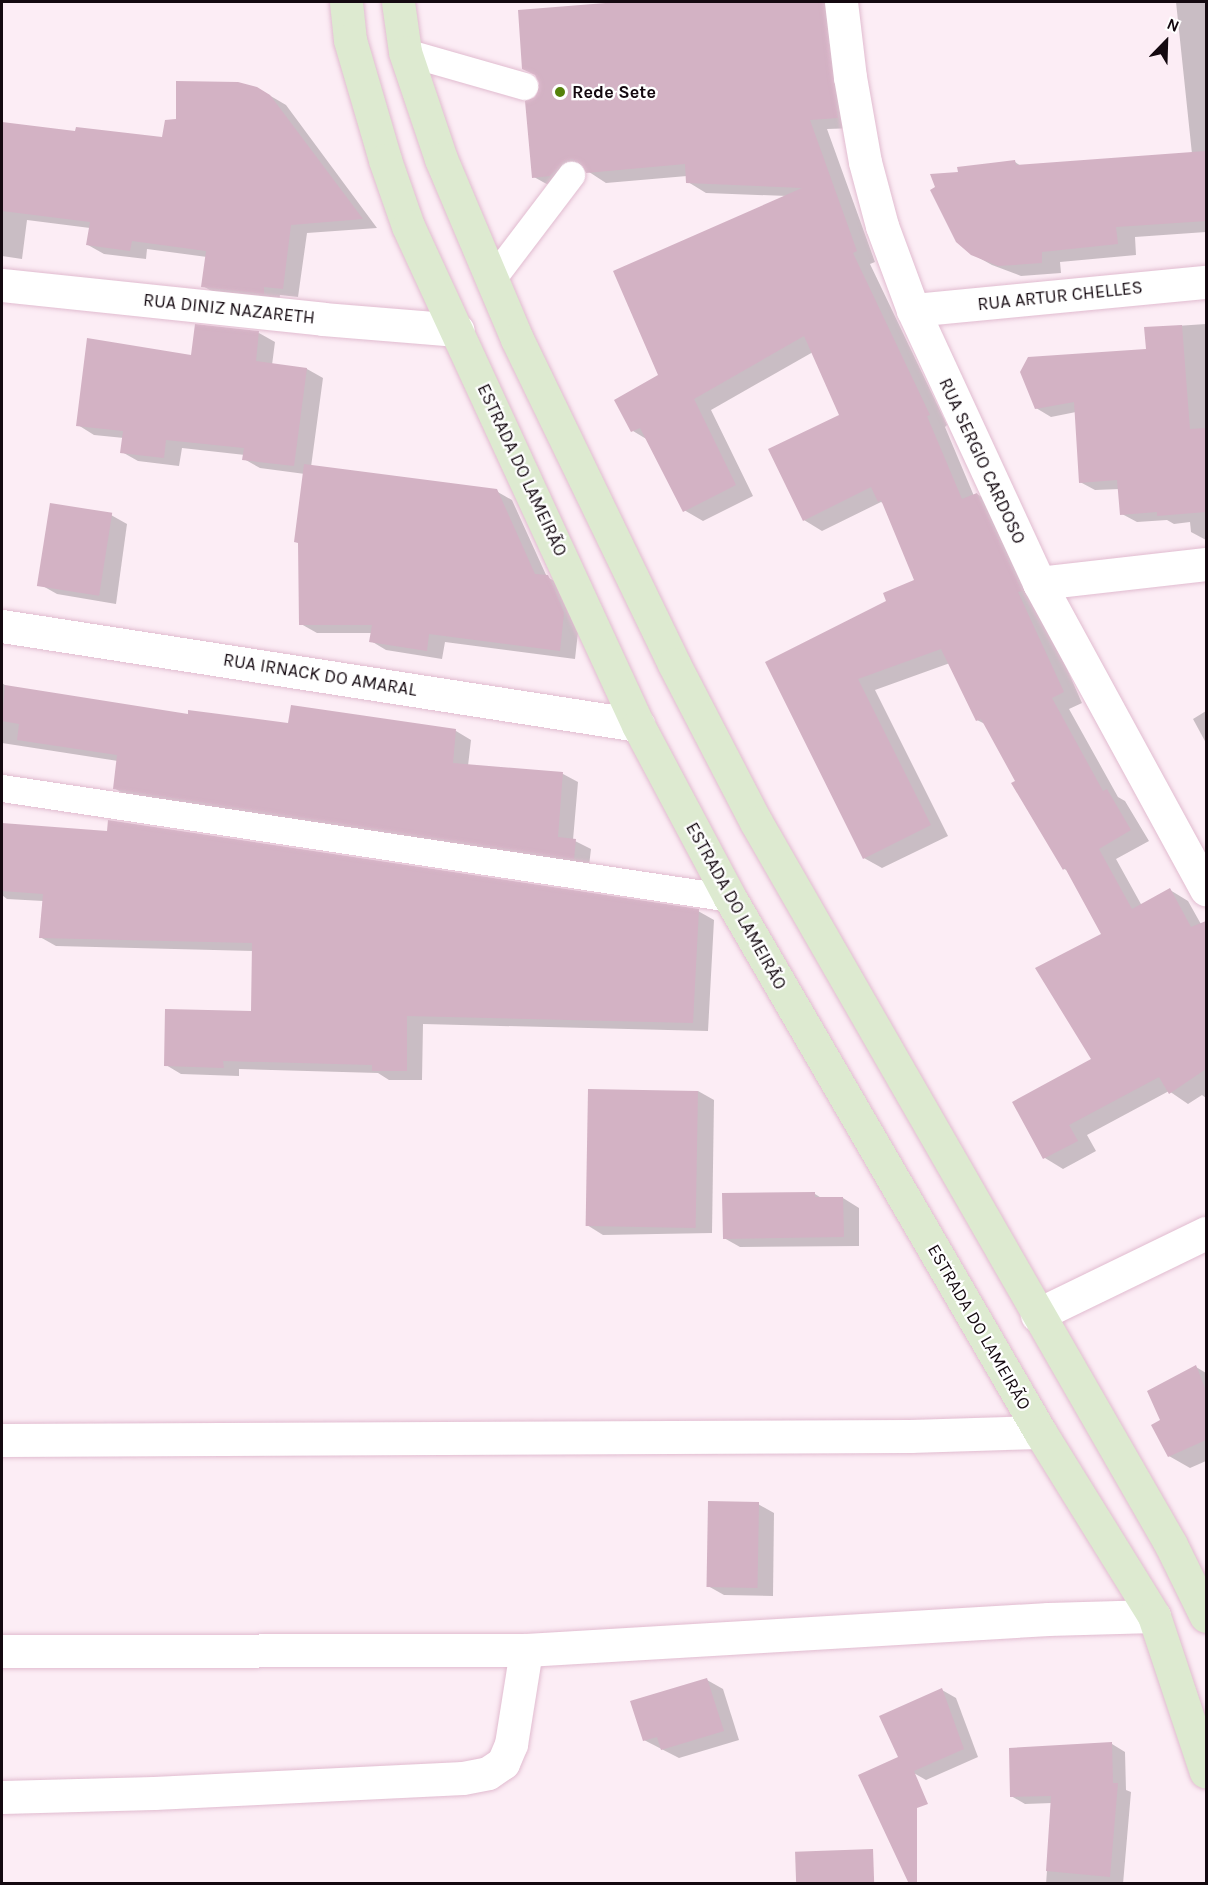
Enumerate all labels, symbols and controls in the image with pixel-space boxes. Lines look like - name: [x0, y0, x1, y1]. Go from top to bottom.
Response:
- north arrow: [1136, 12, 1196, 72]
- text: N: [1164, 14, 1182, 36]
- place label: Rede Sete: [572, 81, 656, 103]
- marker: Rede Sete: [553, 85, 567, 99]
- street label: RUA ARTUR CHELLES: [976, 277, 1144, 315]
- street label: RUA DINIZ NAZARETH: [142, 289, 316, 329]
- street label: RUA SERGIO CARDOSO: [934, 375, 1030, 547]
- street label: ESTRADA DO LAMEIRÃO: [473, 380, 571, 560]
- street label: RUA IRNACK DO AMARAL: [222, 649, 418, 701]
- street label: ESTRADA DO LAMEIRÃO: [681, 819, 791, 993]
- street label: ESTRADA DO LAMEIRÃO: [923, 1240, 1035, 1414]

